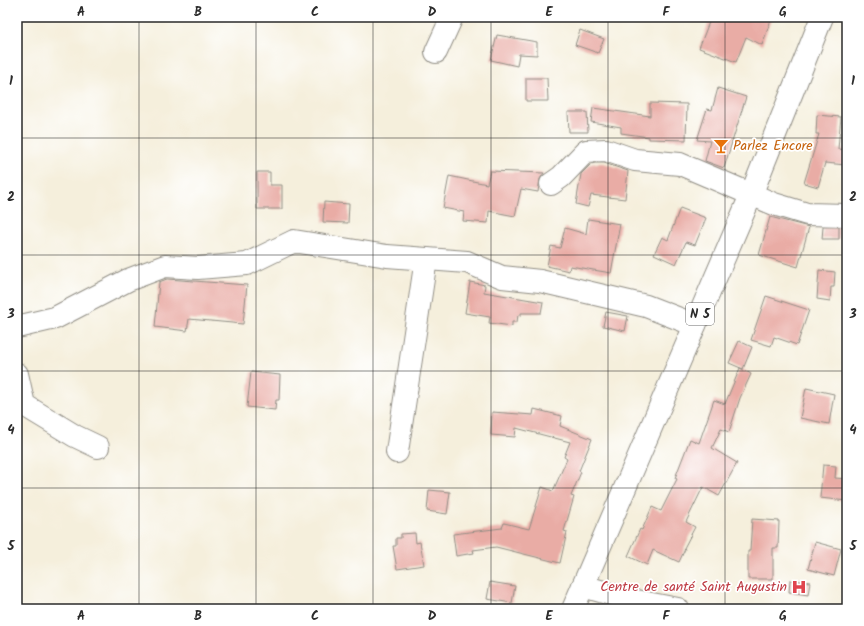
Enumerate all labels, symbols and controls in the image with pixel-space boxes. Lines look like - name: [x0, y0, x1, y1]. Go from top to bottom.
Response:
- text: A: [77, 2, 85, 23]
- text: B: [194, 2, 202, 23]
- text: C: [311, 2, 319, 23]
- text: D: [428, 2, 437, 23]
- text: E: [545, 2, 553, 23]
- text: F: [662, 2, 670, 23]
- text: G: [779, 2, 787, 23]
- text: 1: [9, 71, 13, 92]
- text: 1: [851, 71, 855, 92]
- place label: Parlez Encore: [733, 135, 813, 157]
- bar icon: Parlez Encore: [712, 137, 730, 155]
- text: 2: [7, 187, 15, 208]
- text: 2: [849, 187, 857, 208]
- road number: N 5: [686, 303, 714, 325]
- text: 3: [6, 304, 15, 325]
- text: 3: [848, 304, 857, 325]
- text: 4: [7, 420, 15, 441]
- text: 4: [849, 420, 857, 441]
- text: 5: [7, 536, 16, 557]
- text: 5: [849, 536, 858, 557]
- place label: Centre de santé Saint Augustin: [600, 576, 787, 598]
- hospital icon: Centre de santé Saint Augustin: [790, 578, 808, 596]
- text: A: [77, 606, 85, 626]
- text: B: [194, 606, 202, 626]
- text: C: [311, 606, 319, 626]
- text: D: [428, 606, 437, 626]
- text: E: [545, 606, 553, 626]
- text: F: [662, 606, 670, 626]
- text: G: [779, 606, 787, 626]

